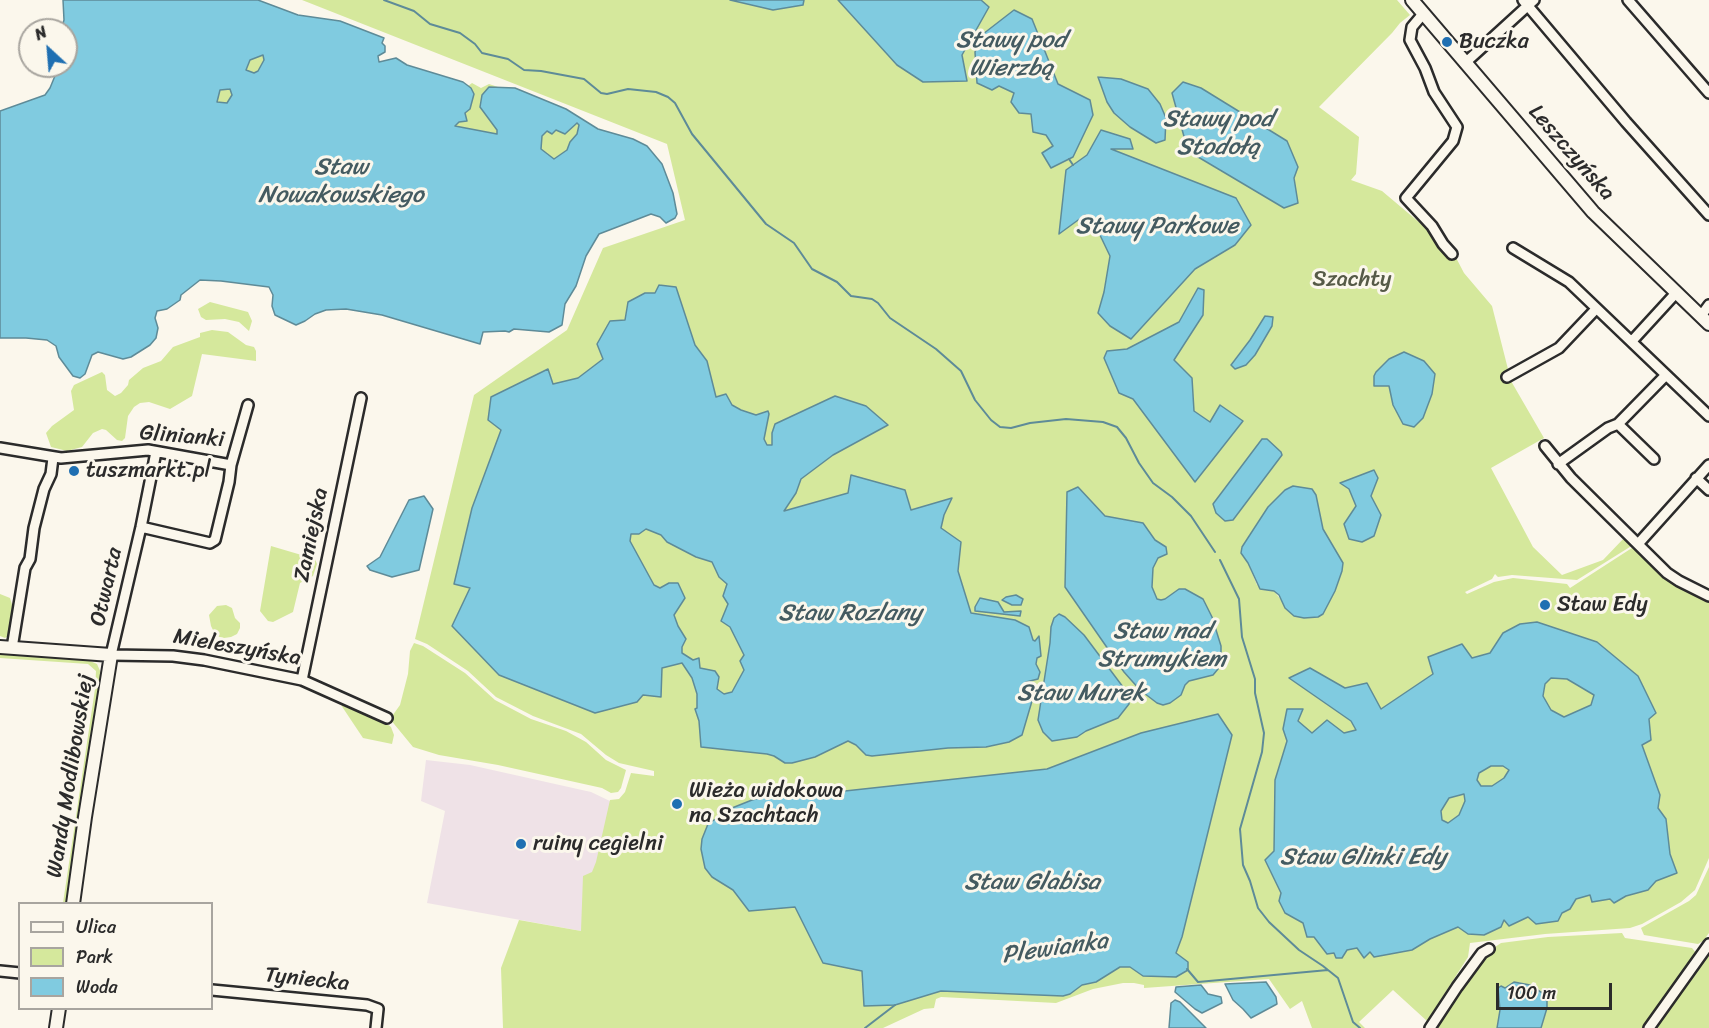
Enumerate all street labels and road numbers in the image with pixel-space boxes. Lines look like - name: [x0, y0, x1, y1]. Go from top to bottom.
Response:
- street label: Leszczyńska: [1522, 100, 1620, 206]
- street label: Glinianki: [139, 420, 225, 454]
- street label: Zamiejska: [289, 486, 335, 584]
- street label: Otwarta: [85, 545, 129, 629]
- street label: Mieleszyńska: [171, 624, 303, 672]
- street label: Wandy Modlibowskiej: [42, 672, 100, 880]
- street label: Tyniecka: [264, 962, 350, 998]

